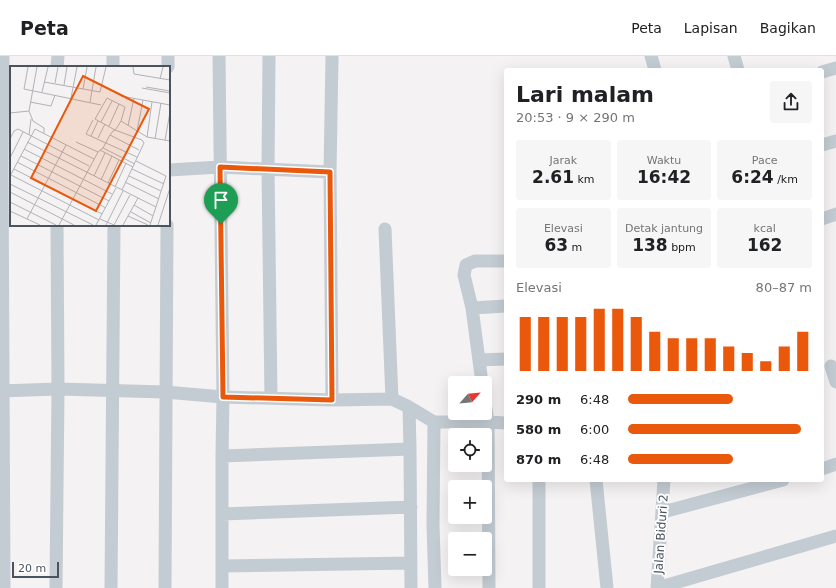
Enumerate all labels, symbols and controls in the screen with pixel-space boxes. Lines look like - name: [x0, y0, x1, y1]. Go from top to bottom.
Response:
- text: Peta: [20, 17, 69, 39]
- text: Peta: [631, 20, 662, 36]
- text: Lapisan: [684, 20, 738, 36]
- text: Bagikan: [760, 20, 816, 36]
- inset map: [10, 66, 170, 226]
- button: share: [770, 81, 812, 123]
- text: Lari malam: [516, 82, 654, 107]
- text: 20:53 · 9 × 290 m: [516, 110, 635, 125]
- text: Jarak: [550, 154, 577, 167]
- text: Waktu: [647, 154, 681, 167]
- text: Pace: [752, 154, 778, 167]
- text: 2.61: [532, 167, 574, 187]
- text: 16:42: [637, 167, 691, 187]
- text: 6:24: [731, 167, 774, 187]
- text: km: [574, 173, 595, 186]
- text: /km: [774, 173, 798, 186]
- pin: [204, 183, 238, 224]
- icon: arrive: [210, 189, 232, 211]
- text: Elevasi: [544, 222, 583, 235]
- text: Detak jantung: [625, 222, 703, 235]
- text: kcal: [754, 222, 776, 235]
- text: 63: [544, 235, 568, 255]
- text: 138: [632, 235, 668, 255]
- text: 162: [747, 235, 782, 255]
- text: m: [568, 241, 582, 254]
- text: bpm: [668, 241, 696, 254]
- text: Elevasi: [516, 280, 562, 295]
- text: 80–87 m: [756, 280, 812, 295]
- north arrow: [448, 376, 492, 420]
- map controls: [448, 376, 492, 576]
- text: 290 m: [516, 392, 561, 407]
- text: 6:48: [580, 392, 609, 407]
- text: 580 m: [516, 422, 561, 437]
- text: 6:00: [580, 422, 609, 437]
- button: locate: [448, 428, 492, 472]
- text: 870 m: [516, 452, 561, 467]
- text: 6:48: [580, 452, 609, 467]
- button: +: [448, 480, 492, 524]
- street label: Jalan Biduri 2: [651, 494, 671, 575]
- button: −: [448, 532, 492, 576]
- scale bar: [12, 560, 59, 579]
- text: 20 m: [18, 562, 46, 575]

